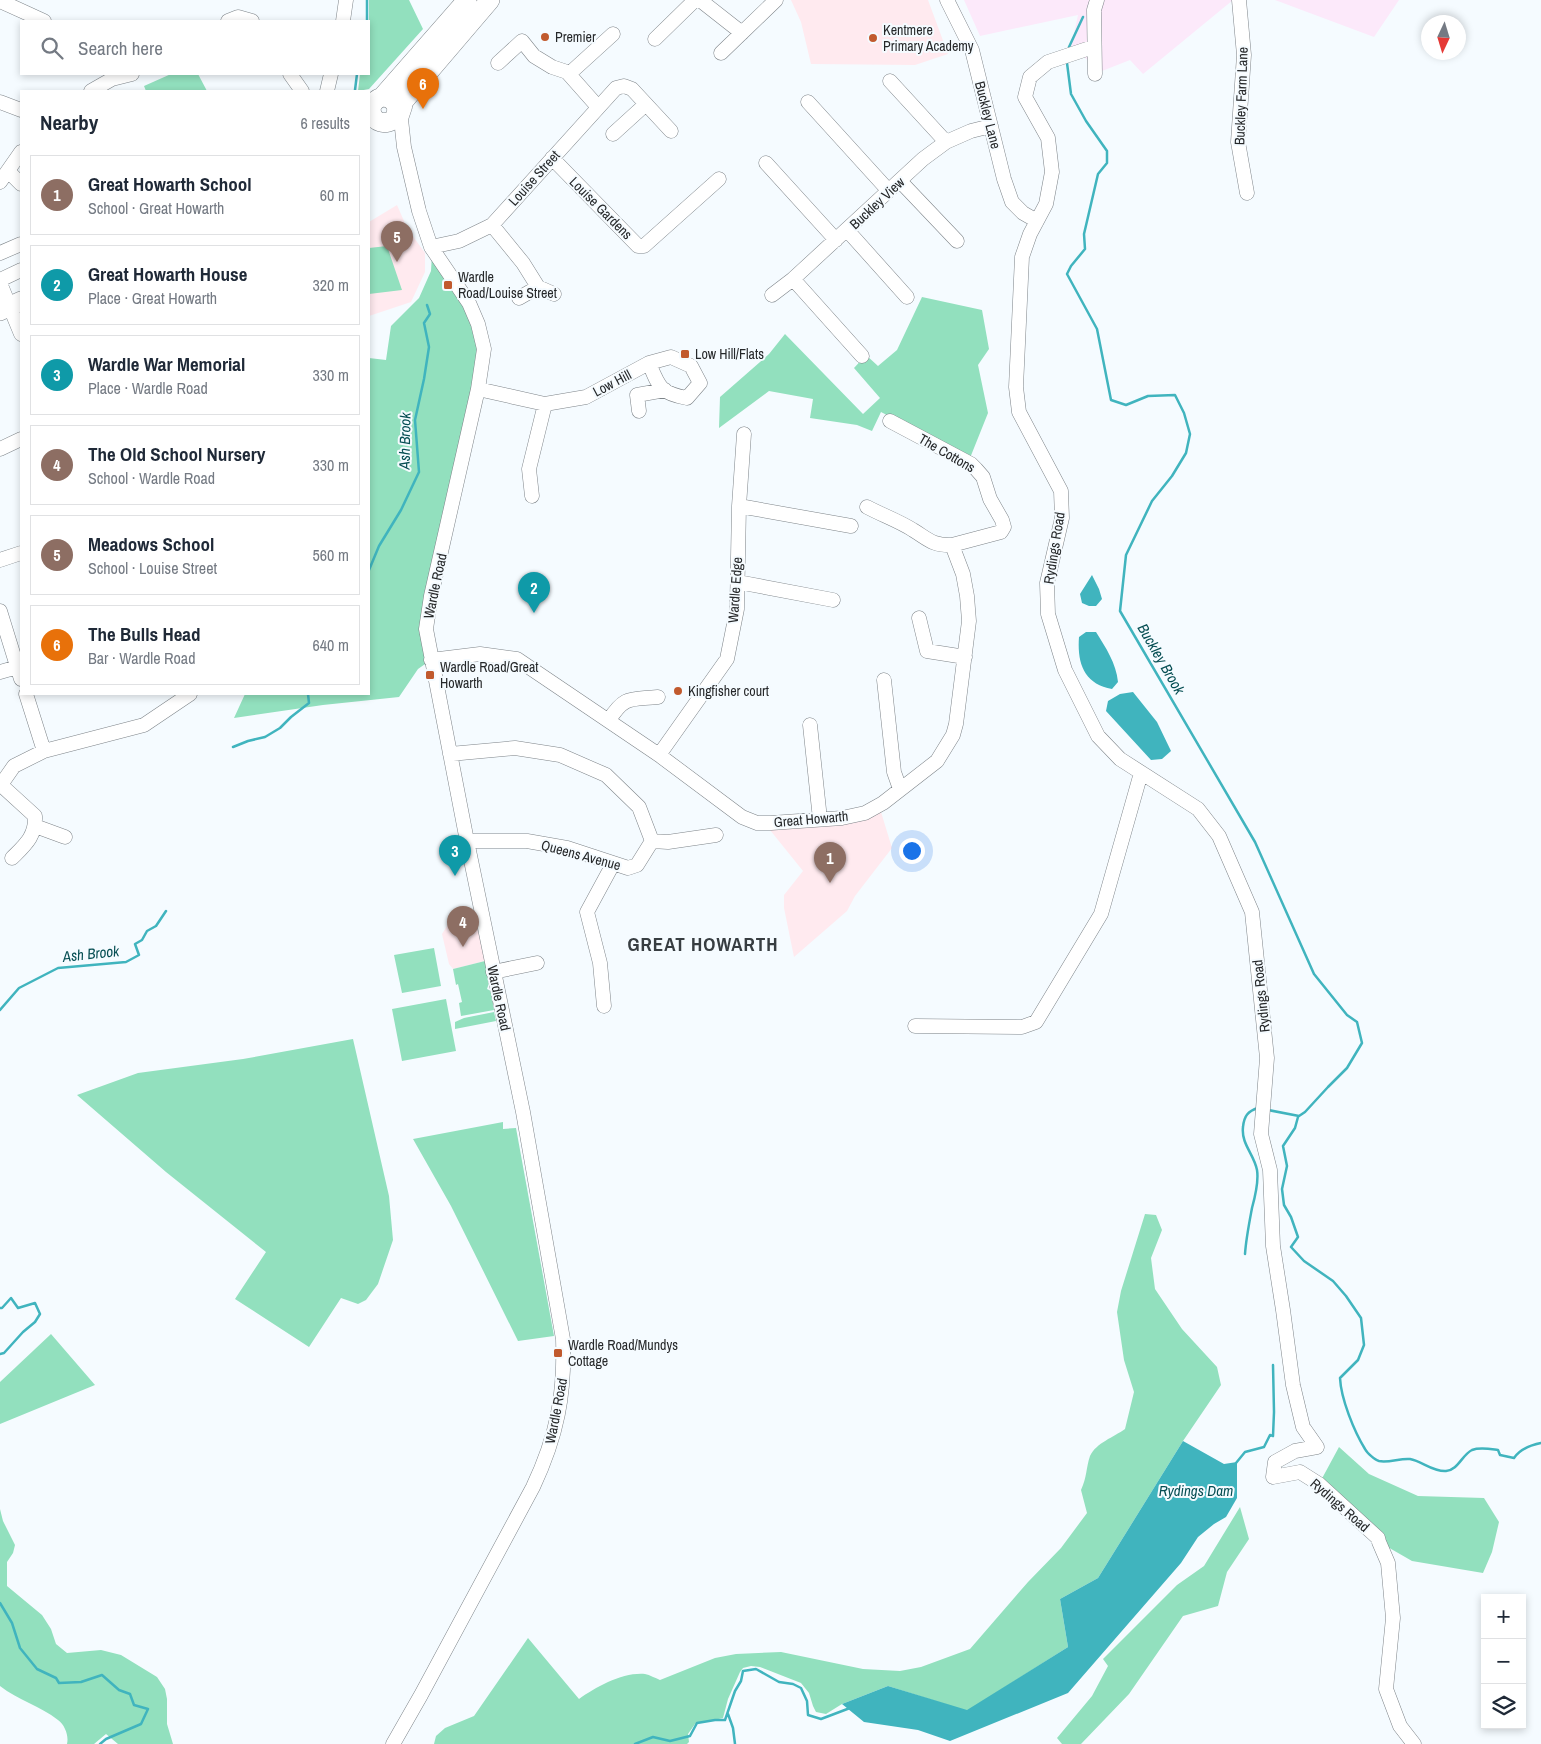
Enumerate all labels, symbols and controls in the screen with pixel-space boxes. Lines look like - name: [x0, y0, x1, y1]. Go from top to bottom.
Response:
- north arrow: [1421, 15, 1466, 60]
- search box: [20, 20, 370, 75]
- place label: Kentmere Primary Academy: [883, 21, 974, 55]
- place label: Premier: [555, 28, 596, 46]
- marker: Premier: [539, 31, 551, 43]
- marker: Kentmere Primary Academy: [867, 32, 879, 44]
- icon: search: [38, 34, 66, 62]
- text: Search here: [78, 35, 163, 61]
- street label: Buckley Farm Lane: [1230, 47, 1252, 145]
- pin: 6: [407, 68, 439, 109]
- street label: Buckley Lane: [971, 79, 1005, 151]
- text: Nearby: [40, 108, 98, 137]
- text: 6 results: [300, 112, 350, 134]
- street label: Louise Street: [504, 147, 564, 209]
- text: Great Howarth School: [88, 171, 252, 197]
- street label: Louise Gardens: [566, 173, 636, 243]
- street label: Buckley View: [846, 173, 909, 233]
- text: 1: [53, 184, 61, 206]
- text: 60 m: [320, 184, 349, 206]
- text: School · Great Howarth: [88, 197, 224, 219]
- pin: 5: [381, 221, 413, 262]
- text: Great Howarth House: [88, 261, 247, 287]
- place label: Wardle Road/Louise Street: [458, 268, 557, 302]
- text: 2: [53, 274, 61, 296]
- text: 320 m: [313, 274, 349, 296]
- marker: Wardle Road/Louise Street: [442, 279, 454, 291]
- text: Place · Great Howarth: [88, 287, 217, 309]
- place label: Low Hill/Flats: [695, 345, 764, 363]
- marker: Low Hill/Flats: [679, 348, 691, 360]
- text: Wardle War Memorial: [88, 351, 245, 377]
- text: 3: [53, 364, 61, 386]
- text: 330 m: [313, 364, 349, 386]
- street label: Low Hill: [590, 365, 634, 401]
- text: Place · Wardle Road: [88, 377, 208, 399]
- water label: Ash Brook: [393, 412, 416, 471]
- street label: The Cottons: [915, 430, 979, 477]
- text: The Old School Nursery: [88, 441, 266, 467]
- text: 4: [53, 454, 61, 476]
- text: 330 m: [313, 454, 349, 476]
- text: School · Wardle Road: [88, 467, 215, 489]
- street label: Rydings Road: [1039, 511, 1069, 585]
- text: Meadows School: [88, 531, 214, 557]
- text: 5: [53, 544, 61, 566]
- text: 560 m: [313, 544, 349, 566]
- street label: Wardle Road: [419, 552, 451, 620]
- street label: Wardle Edge: [724, 556, 746, 624]
- text: School · Louise Street: [88, 557, 217, 579]
- pin: 2: [518, 572, 550, 613]
- water label: Buckley Brook: [1133, 619, 1191, 699]
- text: The Bulls Head: [88, 621, 201, 647]
- text: 6: [53, 634, 61, 656]
- text: 640 m: [313, 634, 349, 656]
- text: Bar · Wardle Road: [88, 647, 195, 669]
- place label: Wardle Road/Great Howarth: [440, 658, 538, 692]
- marker: Wardle Road/Great Howarth: [424, 669, 436, 681]
- place label: Kingfisher court: [688, 682, 769, 700]
- marker: Kingfisher court: [672, 685, 684, 697]
- street label: Great Howarth: [773, 807, 849, 831]
- pin: 3: [439, 835, 471, 876]
- street label: Queens Avenue: [539, 836, 623, 874]
- your location: [899, 838, 925, 864]
- pin: 1: [814, 842, 846, 883]
- pin: 4: [447, 906, 479, 947]
- district label: GREAT HOWARTH: [627, 931, 779, 957]
- water label: Ash Brook: [61, 940, 121, 967]
- street label: Rydings Road: [1248, 959, 1274, 1033]
- street label: Wardle Road: [483, 964, 515, 1032]
- place label: Wardle Road/Mundys Cottage: [568, 1336, 678, 1370]
- marker: Wardle Road/Mundys Cottage: [552, 1347, 564, 1359]
- street label: Wardle Road: [541, 1377, 571, 1445]
- street label: Rydings Road: [1307, 1474, 1373, 1536]
- water label: Rydings Dam: [1159, 1480, 1233, 1501]
- map controls: [1481, 1594, 1526, 1729]
- button: +: [1481, 1594, 1526, 1639]
- button: −: [1481, 1639, 1526, 1684]
- button: layers: [1481, 1684, 1526, 1729]

